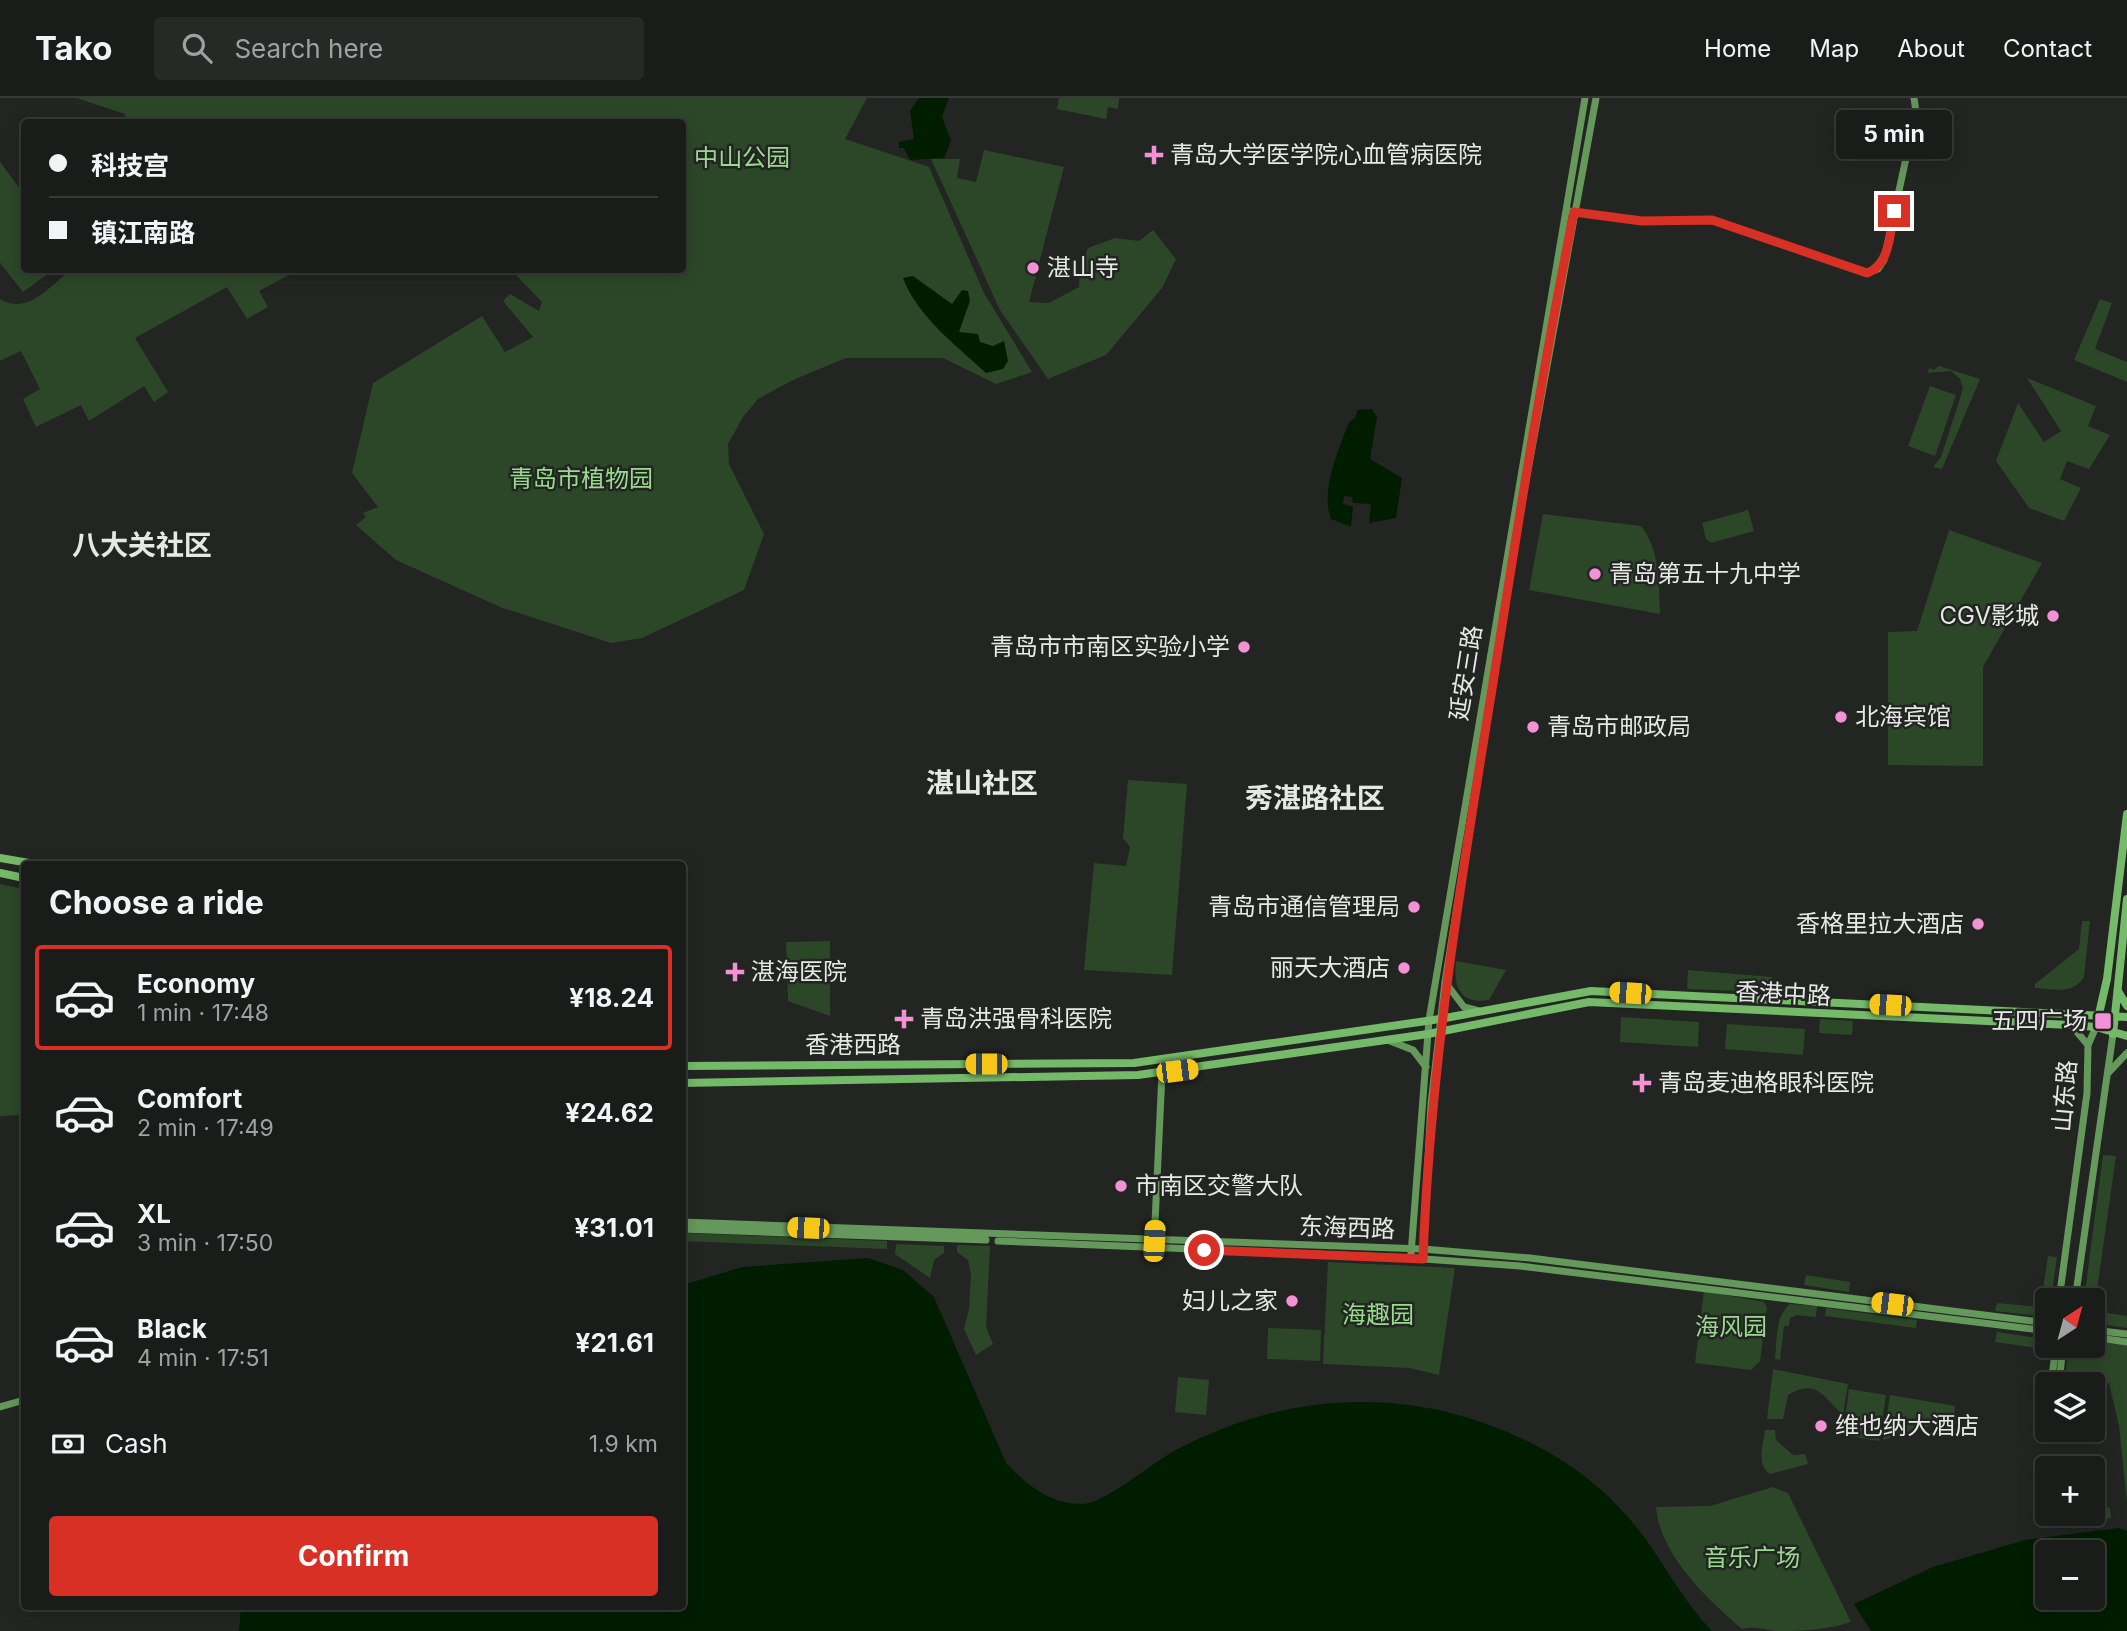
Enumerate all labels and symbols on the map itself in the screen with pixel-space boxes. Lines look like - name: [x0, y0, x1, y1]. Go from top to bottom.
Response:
- callout: 5 min: [1836, 109, 1952, 158]
- place label: 青岛大学医学院心血管病医院: [1170, 140, 1482, 169]
- park label: 中山公园: [694, 143, 790, 172]
- marker: 青岛大学医学院心血管病医院: [1144, 145, 1164, 165]
- route end: [1878, 195, 1910, 227]
- place label: 湛山寺: [1047, 253, 1119, 282]
- marker: 湛山寺: [1025, 260, 1041, 276]
- park label: 青岛市植物园: [509, 464, 653, 493]
- district label: 八大关社区: [72, 528, 212, 562]
- place label: 青岛第五十九中学: [1609, 559, 1801, 588]
- marker: 青岛第五十九中学: [1587, 566, 1603, 582]
- place label: CGV影城: [1940, 601, 2039, 630]
- marker: CGV影城: [2045, 608, 2061, 624]
- street label: 延安三路: [1444, 623, 1487, 723]
- place label: 青岛市市南区实验小学: [990, 632, 1230, 661]
- marker: 青岛市市南区实验小学: [1236, 639, 1252, 655]
- place label: 北海宾馆: [1855, 702, 1951, 731]
- marker: 北海宾馆: [1833, 709, 1849, 725]
- place label: 青岛市邮政局: [1547, 712, 1691, 741]
- marker: 青岛市邮政局: [1525, 719, 1541, 735]
- district label: 湛山社区: [926, 766, 1038, 800]
- district label: 秀湛路社区: [1245, 781, 1385, 815]
- place label: 青岛市通信管理局: [1208, 892, 1400, 921]
- marker: 青岛市通信管理局: [1406, 899, 1422, 915]
- place label: 香格里拉大酒店: [1796, 909, 1964, 938]
- marker: 香格里拉大酒店: [1970, 916, 1986, 932]
- place label: 丽天大酒店: [1270, 953, 1390, 982]
- place label: 湛海医院: [751, 957, 847, 986]
- marker: 丽天大酒店: [1396, 960, 1412, 976]
- marker: 湛海医院: [725, 962, 745, 982]
- street label: 香港中路: [1734, 977, 1832, 1010]
- car: [1609, 981, 1652, 1005]
- car: [1869, 993, 1912, 1017]
- place label: 青岛洪强骨科医院: [920, 1004, 1112, 1033]
- place label: 五四广场: [1991, 1006, 2087, 1035]
- marker: 青岛洪强骨科医院: [894, 1009, 914, 1029]
- marker: 五四广场: [2093, 1011, 2113, 1031]
- street label: 香港西路: [805, 1030, 901, 1059]
- car: [966, 1054, 1008, 1075]
- car: [1155, 1058, 1200, 1084]
- street label: 山东路: [2047, 1059, 2082, 1133]
- place label: 青岛麦迪格眼科医院: [1658, 1068, 1874, 1097]
- marker: 青岛麦迪格眼科医院: [1632, 1073, 1652, 1093]
- place label: 市南区交警大队: [1135, 1171, 1303, 1200]
- marker: 市南区交警大队: [1113, 1178, 1129, 1194]
- street label: 东海西路: [1299, 1211, 1395, 1244]
- car: [787, 1217, 830, 1239]
- car: [1143, 1219, 1166, 1263]
- route start: [1188, 1234, 1220, 1266]
- place label: 妇儿之家: [1182, 1286, 1278, 1315]
- north arrow: [2035, 1288, 2105, 1358]
- car: [1870, 1291, 1915, 1317]
- marker: 妇儿之家: [1284, 1293, 1300, 1309]
- park label: 海趣园: [1342, 1300, 1414, 1329]
- park label: 海风园: [1695, 1312, 1767, 1341]
- place label: 维也纳大酒店: [1835, 1411, 1979, 1440]
- marker: 维也纳大酒店: [1813, 1418, 1829, 1434]
- park label: 音乐广场: [1704, 1543, 1800, 1572]

